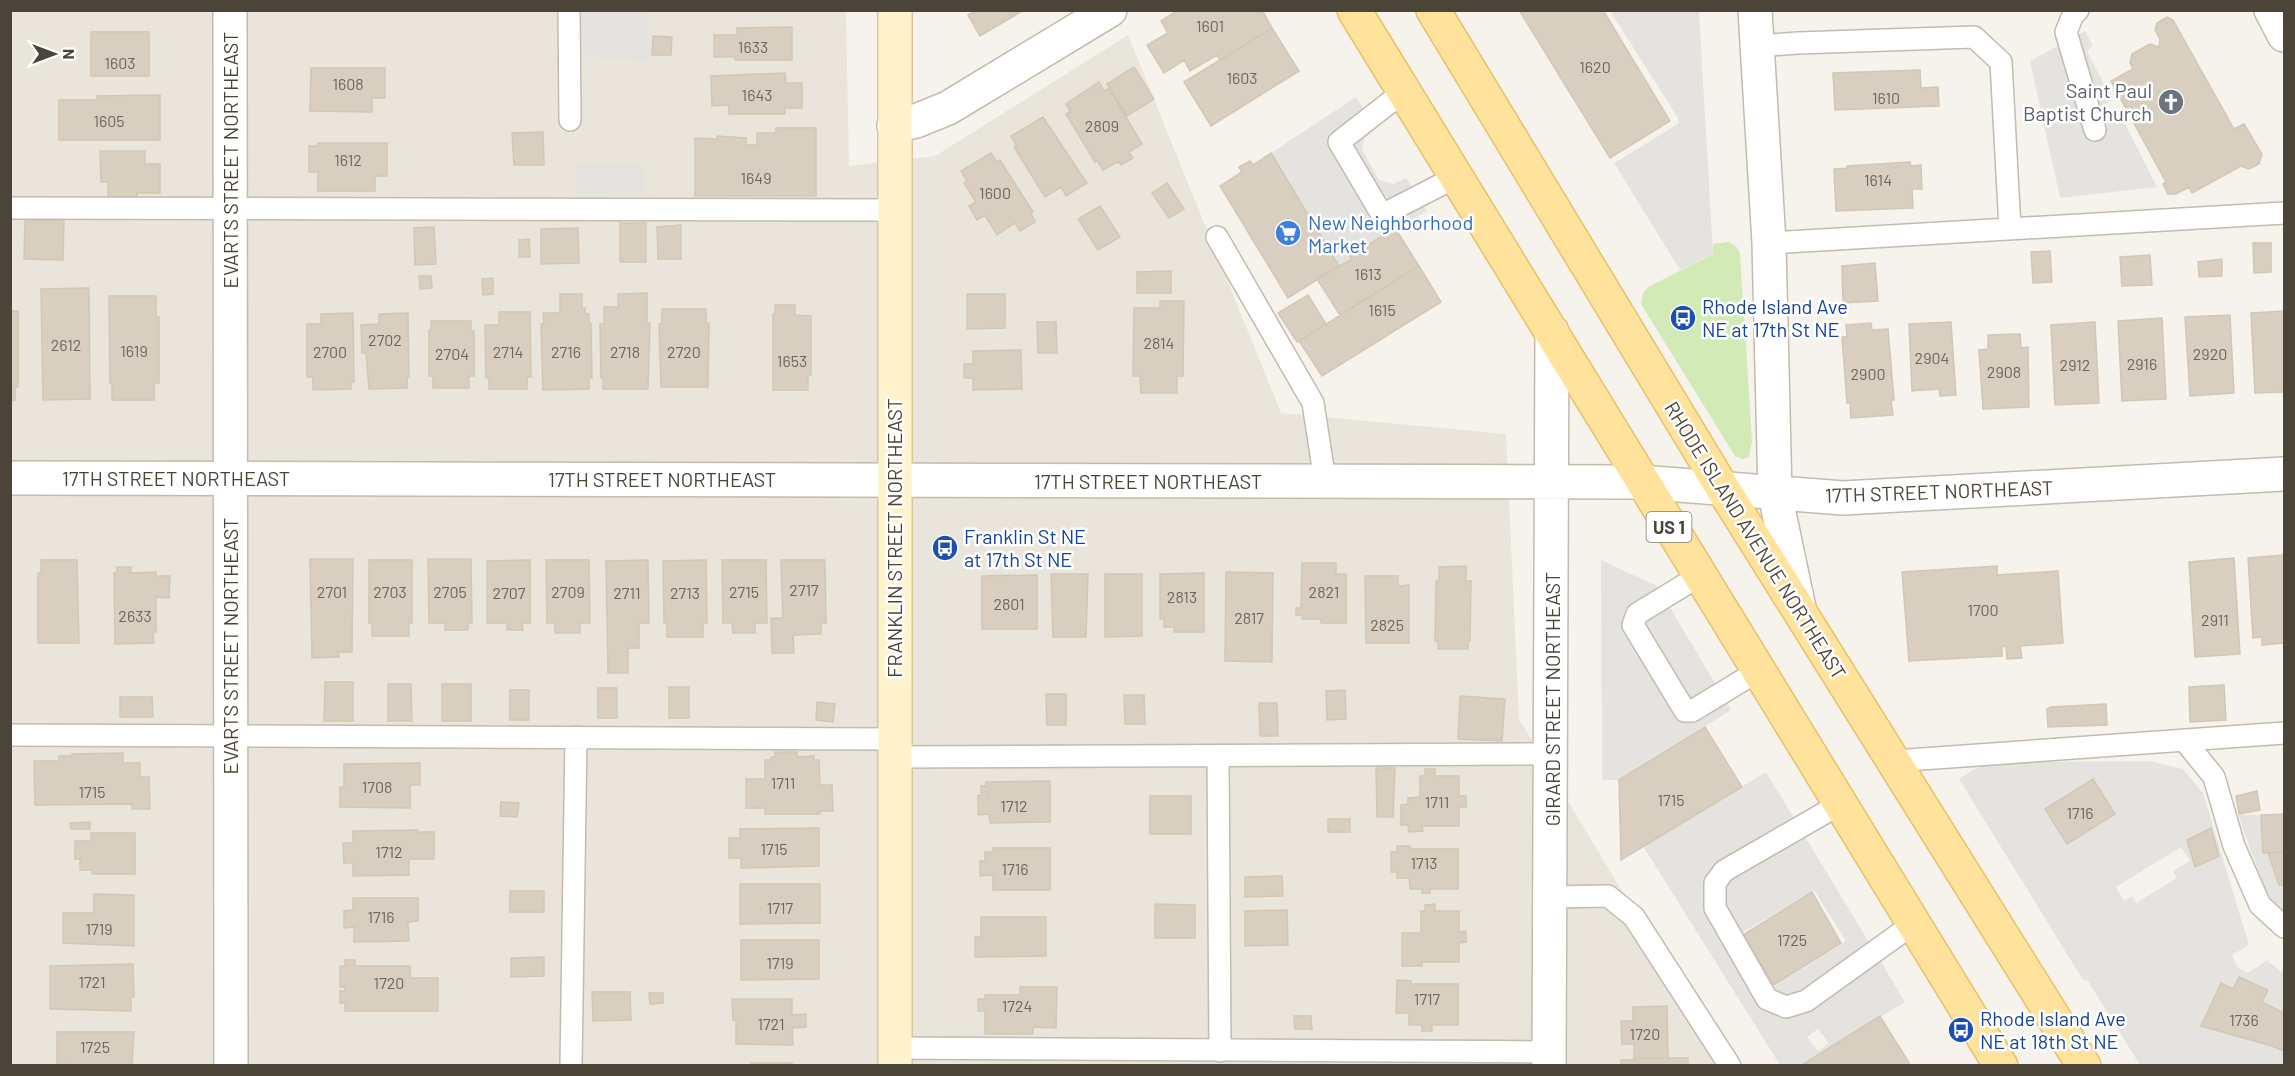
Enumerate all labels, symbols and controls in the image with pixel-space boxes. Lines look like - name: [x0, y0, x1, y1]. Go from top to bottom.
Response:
- house number: 1601: [1196, 16, 1224, 35]
- north arrow: [24, 24, 84, 84]
- street label: EVARTS STREET NORTHEAST: [218, 32, 242, 288]
- house number: 1633: [738, 37, 768, 56]
- text: N: [60, 49, 79, 59]
- house number: 1603: [104, 53, 136, 72]
- house number: 1620: [1579, 57, 1611, 76]
- house number: 1603: [1226, 68, 1258, 87]
- house number: 1608: [332, 74, 364, 93]
- place label: Saint Paul Baptist Church: [2023, 78, 2152, 125]
- house number: 1643: [742, 85, 772, 104]
- church icon: Saint Paul Baptist Church: [2156, 87, 2186, 117]
- house number: 1610: [1872, 88, 1900, 107]
- house number: 1605: [93, 111, 125, 130]
- house number: 2809: [1085, 116, 1119, 135]
- house number: 1612: [334, 150, 362, 169]
- house number: 1649: [741, 168, 772, 187]
- house number: 1614: [1864, 170, 1892, 189]
- house number: 1600: [979, 183, 1011, 202]
- place label: New Neighborhood Market: [1308, 210, 1473, 257]
- supermarket icon: New Neighborhood Market: [1273, 218, 1303, 248]
- house number: 1613: [1354, 264, 1382, 283]
- place label: Rhode Island Ave NE at 17th St NE: [1702, 294, 1848, 341]
- house number: 1615: [1368, 300, 1396, 319]
- bus stop icon: Rhode Island Ave NE at 17th St NE: [1668, 303, 1698, 333]
- house number: 2702: [368, 330, 402, 349]
- house number: 2814: [1144, 333, 1174, 352]
- house number: 2612: [51, 335, 81, 354]
- house number: 1619: [120, 341, 148, 360]
- house number: 2700: [313, 342, 347, 361]
- house number: 2714: [493, 342, 523, 361]
- house number: 2716: [551, 342, 581, 361]
- house number: 2718: [610, 342, 640, 361]
- house number: 2720: [667, 342, 701, 361]
- house number: 2704: [435, 344, 469, 363]
- house number: 2920: [2193, 344, 2227, 363]
- house number: 2904: [1915, 348, 1949, 367]
- house number: 1653: [777, 351, 807, 370]
- house number: 2916: [2127, 354, 2157, 373]
- house number: 2912: [2060, 355, 2090, 374]
- house number: 2908: [1987, 362, 2021, 381]
- house number: 2900: [1851, 364, 1886, 383]
- street label: RHODE ISLAND AVENUE NORTHEAST: [1660, 397, 1852, 683]
- street label: FRANKLIN STREET NORTHEAST: [882, 398, 906, 678]
- street label: 17TH STREET NORTHEAST: [62, 466, 290, 490]
- street label: 17TH STREET NORTHEAST: [548, 467, 776, 491]
- street label: 17TH STREET NORTHEAST: [1034, 469, 1262, 493]
- street label: 17TH STREET NORTHEAST: [1825, 475, 2053, 507]
- road number: US 1: [1646, 512, 1692, 542]
- street label: EVARTS STREET NORTHEAST: [218, 518, 242, 774]
- place label: Franklin St NE at 17th St NE: [964, 524, 1086, 571]
- bus stop icon: Franklin St NE at 17th St NE: [930, 533, 960, 563]
- street label: GIRARD STREET NORTHEAST: [1540, 572, 1564, 826]
- house number: 2717: [789, 580, 819, 599]
- house number: 2701: [317, 582, 347, 601]
- house number: 2703: [373, 582, 407, 601]
- house number: 2705: [433, 582, 467, 601]
- house number: 2709: [551, 582, 585, 601]
- house number: 2715: [729, 582, 759, 601]
- house number: 2821: [1309, 582, 1339, 601]
- house number: 2707: [493, 583, 526, 602]
- house number: 2711: [613, 583, 641, 602]
- house number: 2713: [670, 583, 700, 602]
- house number: 2813: [1167, 587, 1197, 606]
- house number: 2801: [993, 594, 1025, 613]
- house number: 1700: [1967, 600, 1999, 619]
- house number: 2633: [118, 606, 152, 625]
- house number: 2817: [1234, 608, 1264, 627]
- house number: 2911: [2201, 610, 2229, 629]
- house number: 2825: [1370, 615, 1404, 634]
- house number: 1711: [771, 773, 795, 792]
- house number: 1708: [362, 777, 392, 796]
- house number: 1715: [78, 782, 106, 801]
- house number: 1715: [1657, 790, 1685, 809]
- house number: 1711: [1425, 792, 1449, 811]
- house number: 1712: [1000, 796, 1028, 815]
- house number: 1716: [2066, 803, 2094, 822]
- house number: 1715: [760, 839, 788, 858]
- house number: 1712: [375, 842, 403, 861]
- house number: 1713: [1410, 853, 1438, 872]
- house number: 1716: [1001, 859, 1029, 878]
- house number: 1717: [767, 898, 794, 917]
- house number: 1716: [367, 907, 395, 926]
- house number: 1719: [85, 919, 113, 938]
- house number: 1725: [1777, 930, 1807, 949]
- house number: 1719: [766, 953, 794, 972]
- house number: 1721: [78, 972, 106, 991]
- house number: 1720: [374, 973, 404, 992]
- house number: 1717: [1414, 989, 1441, 1008]
- house number: 1724: [1002, 996, 1032, 1015]
- place label: Rhode Island Ave NE at 18th St NE: [1980, 1006, 2126, 1053]
- house number: 1736: [2229, 1010, 2259, 1029]
- house number: 1721: [757, 1014, 785, 1033]
- bus stop icon: Rhode Island Ave NE at 18th St NE: [1946, 1015, 1976, 1045]
- house number: 1720: [1630, 1024, 1660, 1043]
- house number: 1725: [80, 1037, 110, 1056]

